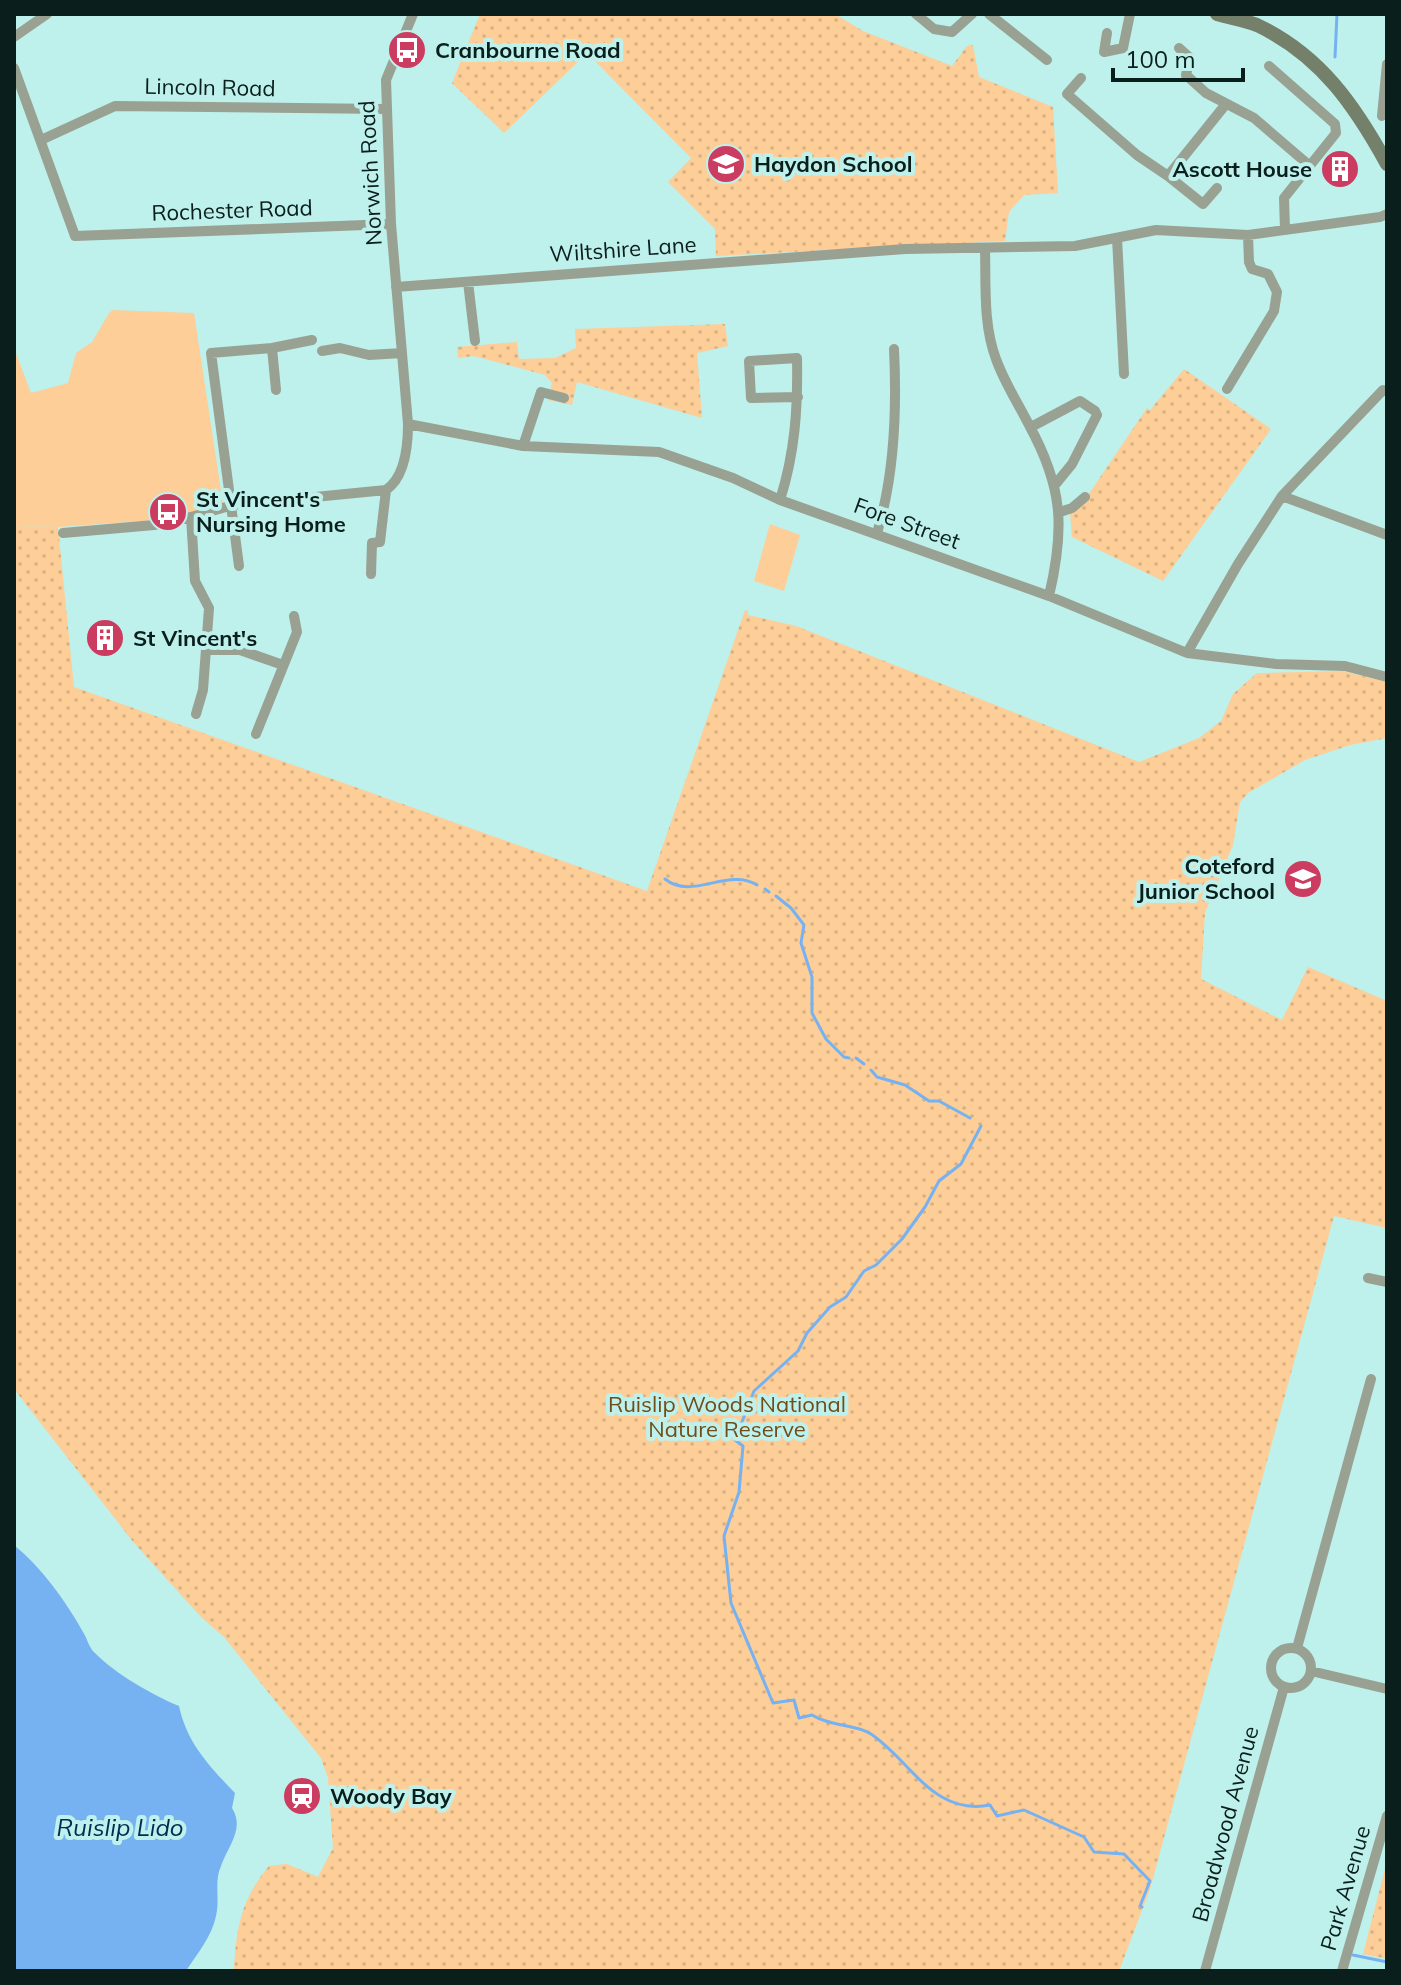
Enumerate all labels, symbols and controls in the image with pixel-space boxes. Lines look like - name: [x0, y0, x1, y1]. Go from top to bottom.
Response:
- bus stop icon: Cranbourne Road: [386, 29, 428, 71]
- scale bar: [1113, 32, 1243, 82]
- place label: Cranbourne Road: [435, 36, 621, 64]
- text: 100 m: [1125, 44, 1196, 74]
- street label: Lincoln Road: [144, 72, 276, 102]
- street label: Norwich Road: [352, 100, 388, 246]
- school or university icon: Haydon School: [705, 143, 747, 185]
- building icon: Ascott House: [1319, 148, 1361, 190]
- place label: Haydon School: [754, 150, 913, 178]
- place label: Ascott House: [1173, 155, 1312, 183]
- street label: Rochester Road: [151, 193, 313, 227]
- street label: Wiltshire Lane: [549, 230, 697, 268]
- place label: St Vincent's Nursing Home: [196, 485, 346, 538]
- bus stop icon: St Vincent's Nursing Home: [147, 491, 189, 533]
- street label: Fore Street: [850, 491, 964, 555]
- building icon: St Vincent's: [84, 617, 126, 659]
- place label: St Vincent's: [133, 624, 257, 652]
- place label: Coteford Junior School: [1137, 852, 1275, 905]
- school or university icon: Coteford Junior School: [1282, 858, 1324, 900]
- park label: Ruislip Woods National Nature Reserve: [608, 1390, 846, 1443]
- street label: Broadwood Avenue: [1185, 1723, 1265, 1925]
- station icon: Woody Bay: [281, 1775, 323, 1817]
- place label: Woody Bay: [330, 1782, 452, 1810]
- water label: Ruislip Lido: [56, 1812, 184, 1842]
- street label: Park Avenue: [1314, 1822, 1376, 1954]

